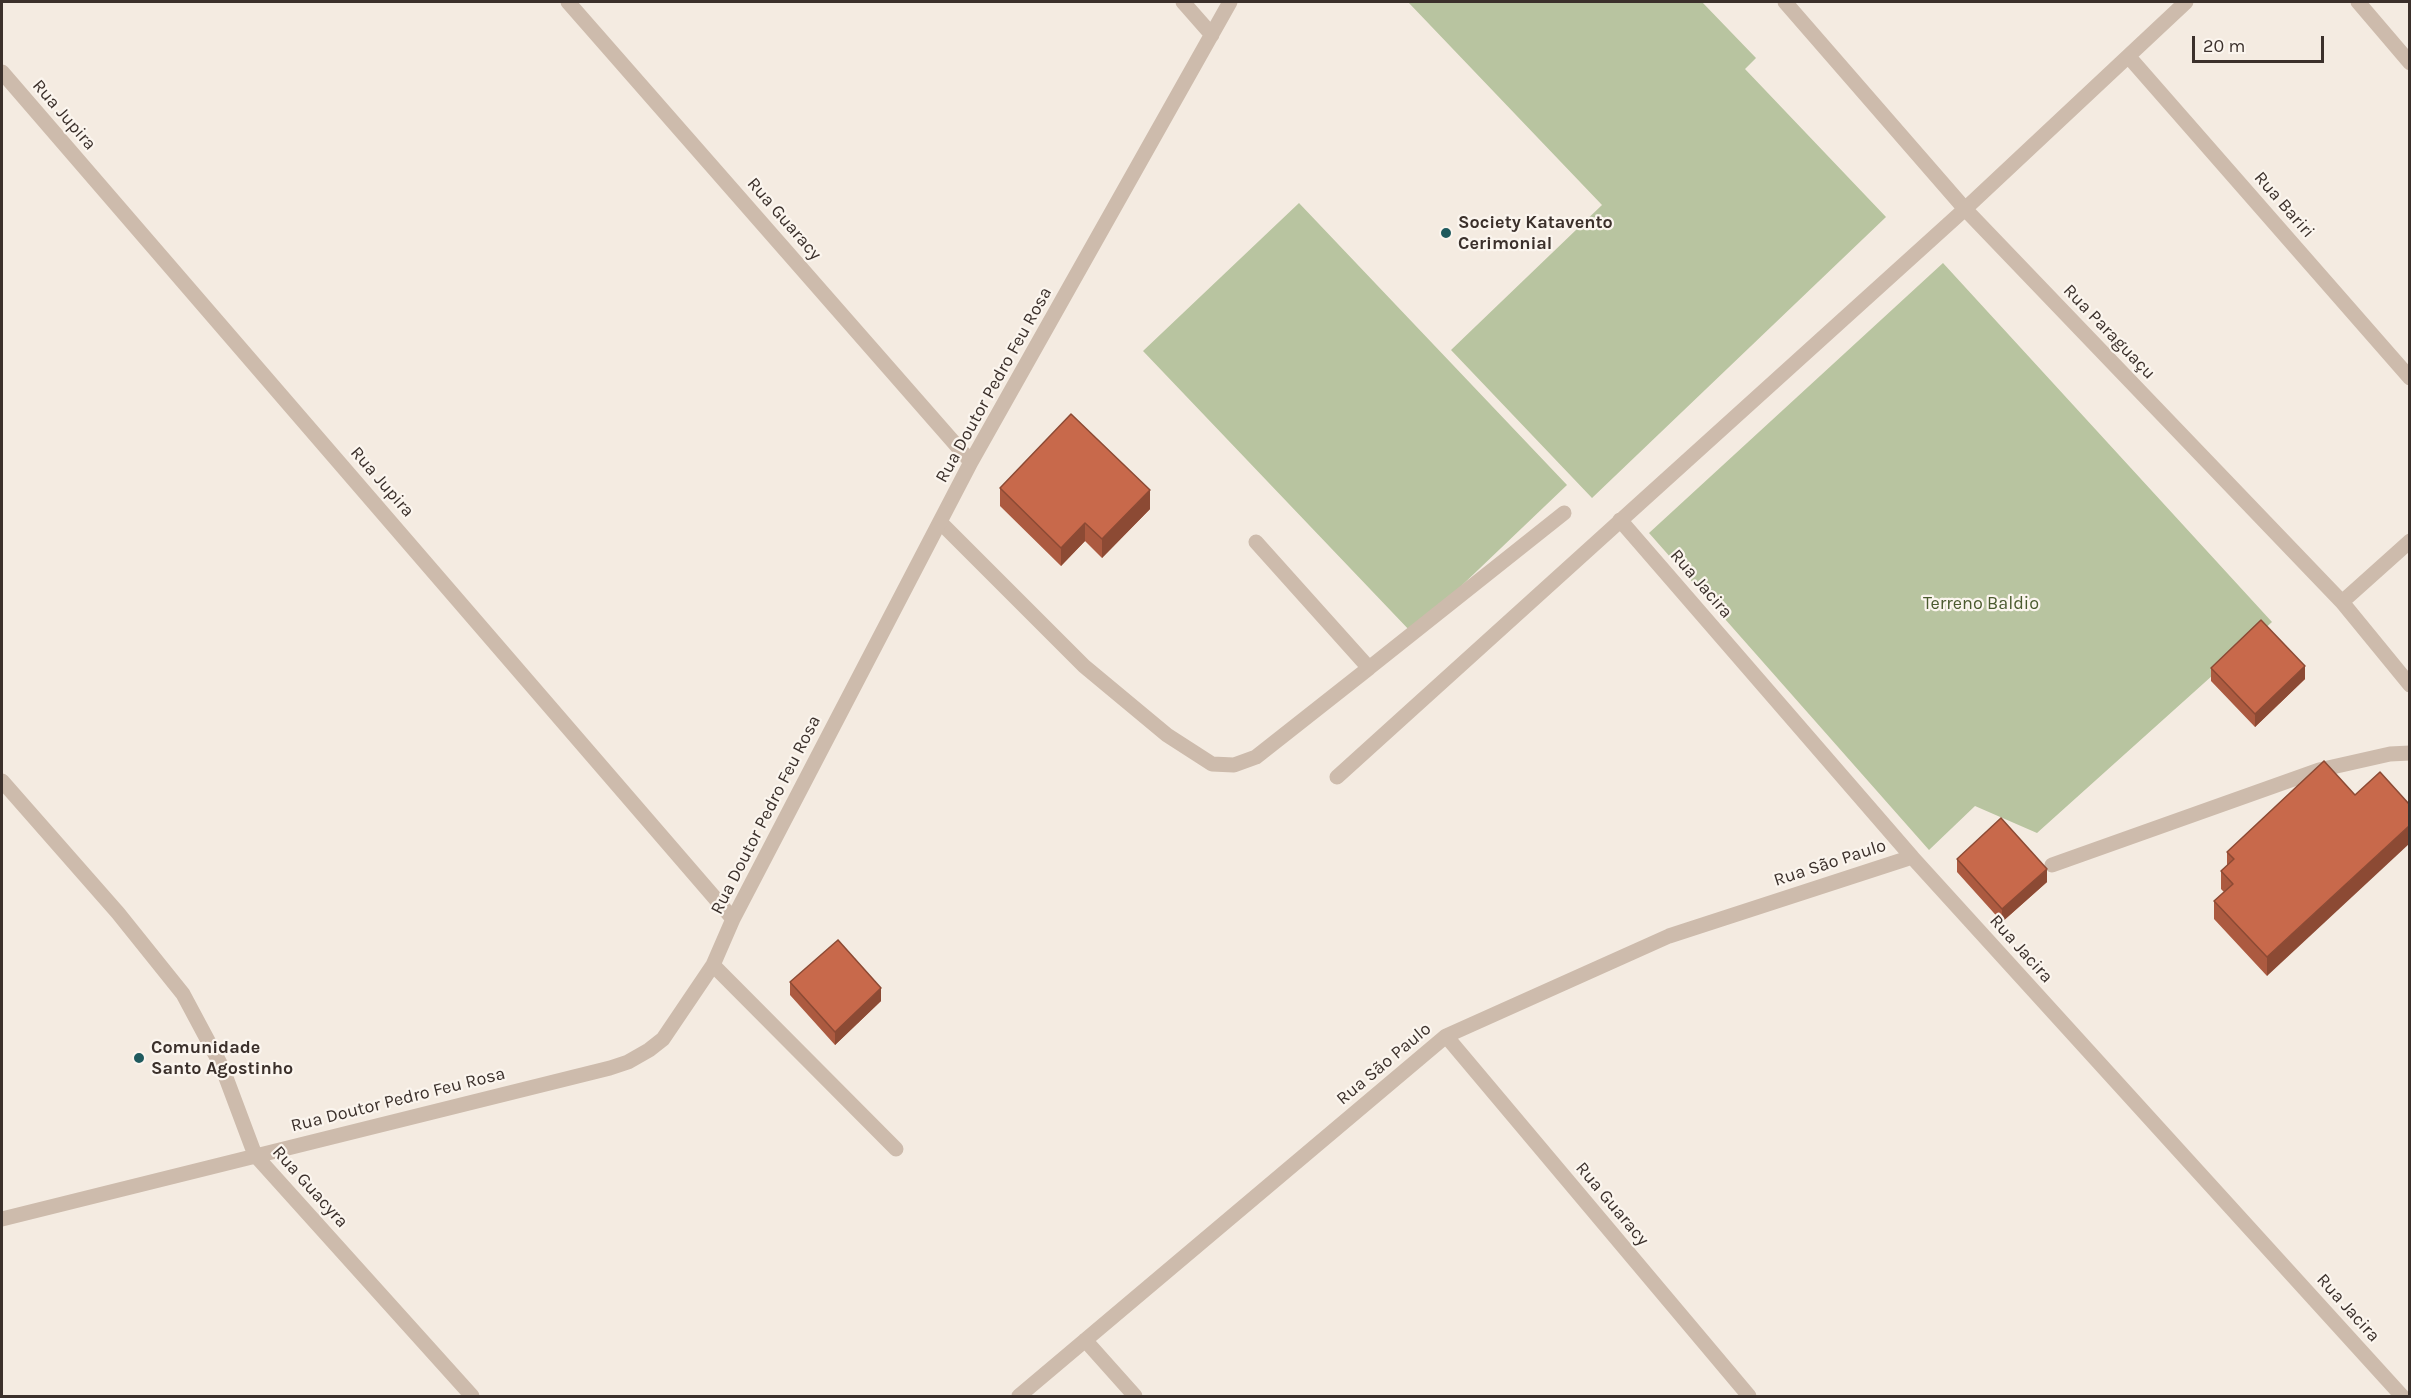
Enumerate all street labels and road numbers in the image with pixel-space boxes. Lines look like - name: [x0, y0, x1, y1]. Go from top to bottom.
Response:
- street label: Rua Jupira: [27, 75, 101, 155]
- street label: Rua Bariri: [2249, 167, 2319, 243]
- street label: Rua Guaracy: [742, 173, 826, 265]
- street label: Rua Paraguaçu: [2058, 280, 2160, 384]
- street label: Rua Doutor Pedro Feu Rosa: [931, 283, 1057, 487]
- street label: Rua Jupira: [345, 442, 419, 522]
- street label: Rua Jacira: [1665, 545, 1737, 623]
- street label: Rua Doutor Pedro Feu Rosa: [706, 712, 826, 918]
- street label: Rua São Paulo: [1771, 835, 1889, 891]
- street label: Rua Jacira: [1985, 910, 2057, 988]
- street label: Rua São Paulo: [1332, 1018, 1436, 1110]
- street label: Rua Doutor Pedro Feu Rosa: [289, 1063, 507, 1137]
- street label: Rua Guacyra: [268, 1142, 352, 1232]
- street label: Rua Guaracy: [1571, 1158, 1653, 1250]
- street label: Rua Jacira: [2312, 1269, 2384, 1347]

